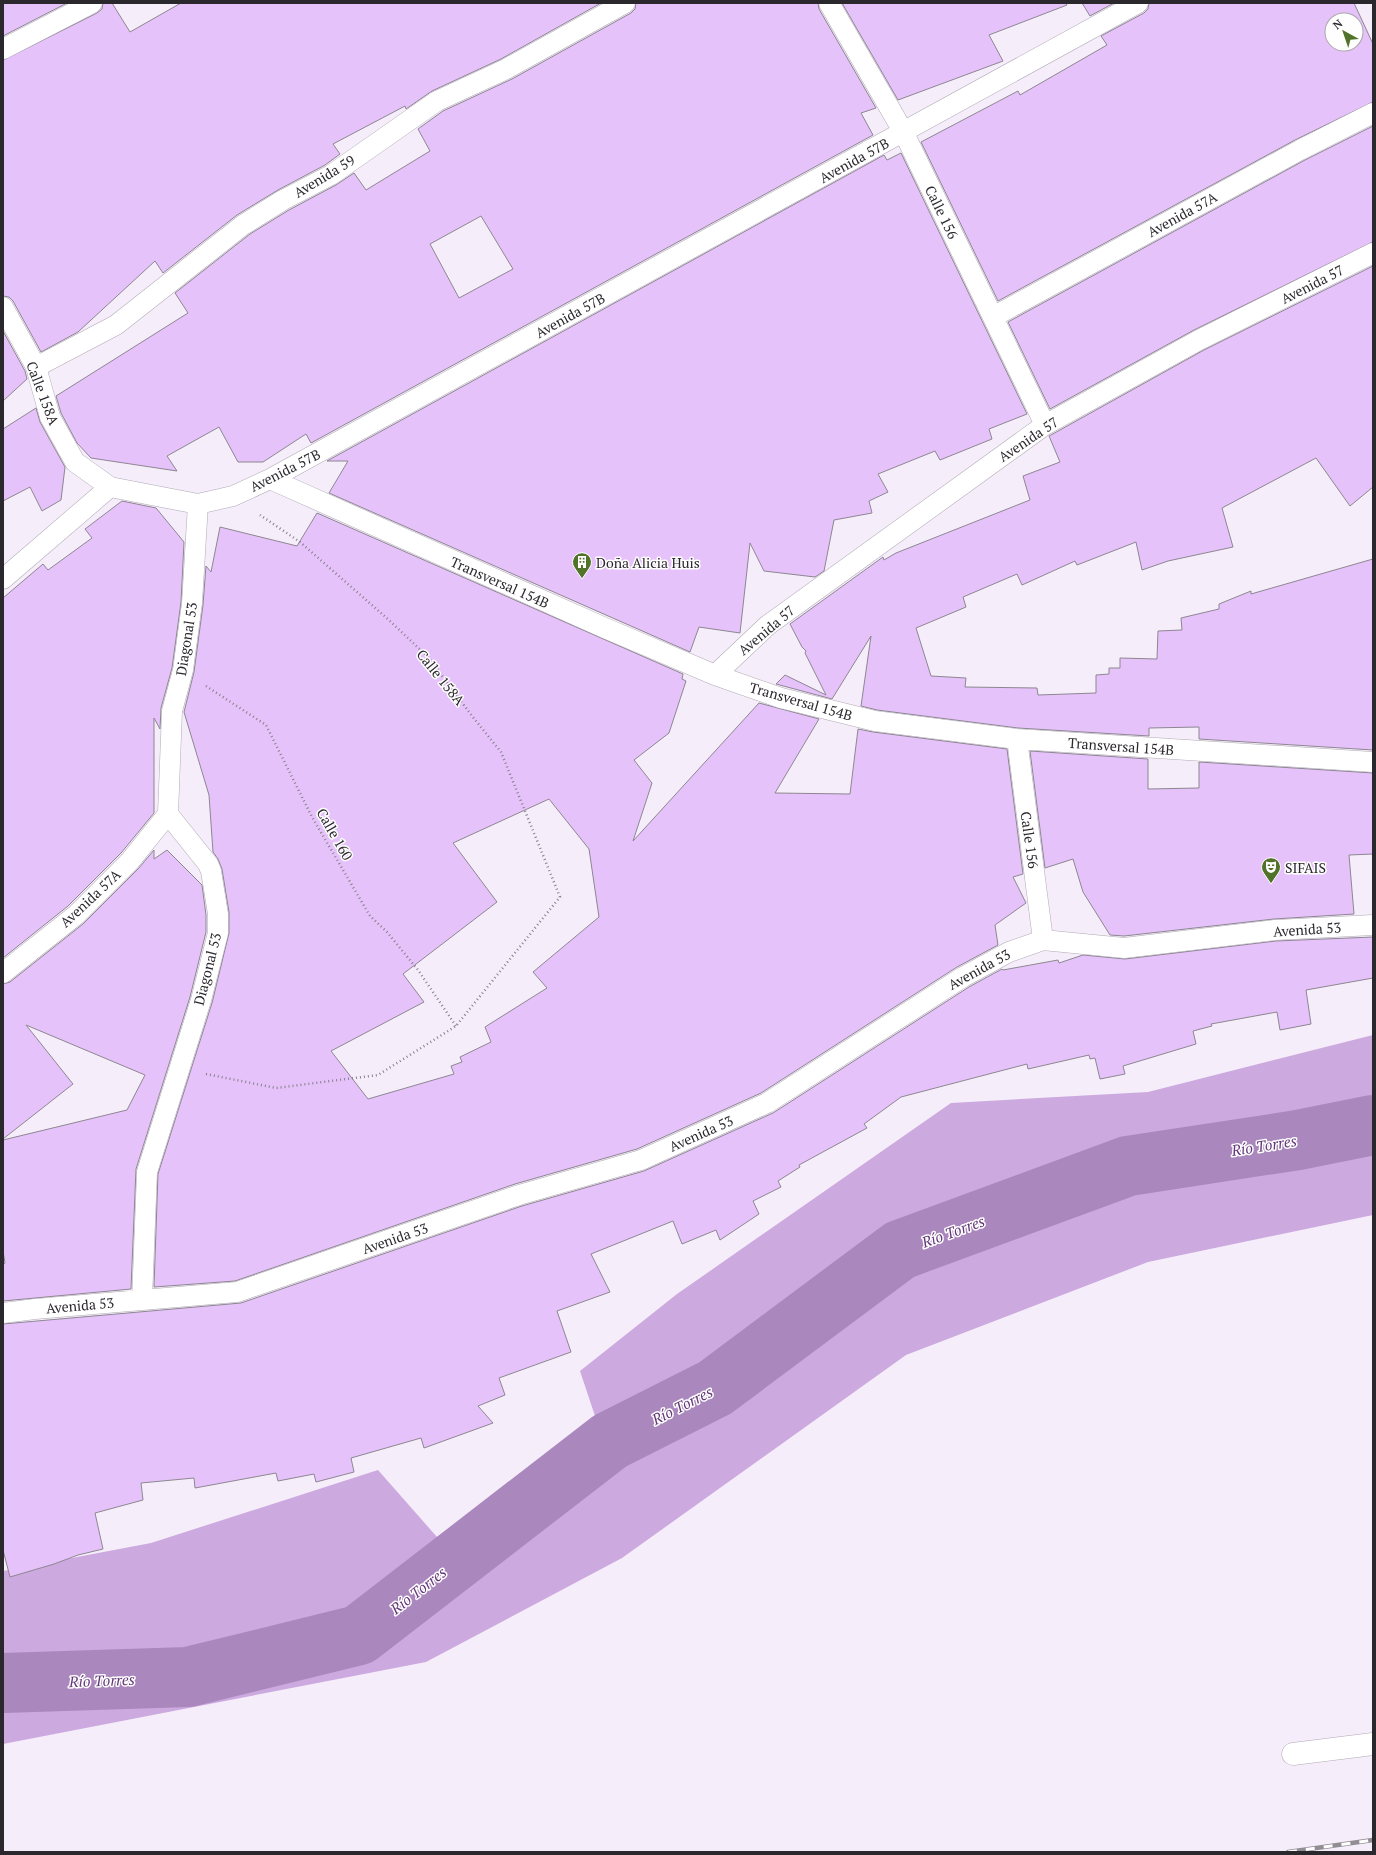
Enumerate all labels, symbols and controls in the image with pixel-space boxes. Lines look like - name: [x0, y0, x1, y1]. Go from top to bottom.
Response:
- north arrow: [1324, 12, 1364, 52]
- text: N: [1330, 16, 1346, 32]
- street label: Avenida 57B: [816, 133, 892, 187]
- street label: Avenida 59: [290, 150, 358, 202]
- street label: Calle 156: [921, 182, 963, 242]
- street label: Avenida 57A: [1144, 187, 1221, 241]
- street label: Avenida 57: [1277, 260, 1347, 308]
- street label: Avenida 57B: [532, 288, 608, 342]
- street label: Calle 158A: [22, 358, 64, 428]
- street label: Avenida 57: [994, 412, 1062, 466]
- street label: Avenida 57B: [246, 444, 324, 496]
- building icon: Doña Alicia Huis: [571, 551, 593, 579]
- street label: Transversal 154B: [448, 552, 552, 612]
- place label: Doña Alicia Huis: [596, 553, 700, 572]
- street label: Diagonal 53: [171, 601, 201, 677]
- street label: Avenida 57: [734, 601, 798, 659]
- street label: Calle 158A: [413, 645, 470, 709]
- street label: Transversal 154B: [747, 677, 855, 725]
- street label: Transversal 154B: [1067, 733, 1175, 759]
- street label: Calle 160: [312, 804, 358, 864]
- street label: Calle 156: [1017, 810, 1043, 870]
- theatre icon: SIFAIS: [1260, 856, 1282, 884]
- place label: SIFAIS: [1285, 858, 1326, 877]
- street label: Avenida 57A: [55, 865, 125, 931]
- street label: Avenida 53: [1272, 917, 1342, 941]
- street label: Diagonal 53: [189, 931, 225, 1007]
- street label: Avenida 53: [945, 944, 1013, 994]
- street label: Avenida 53: [666, 1110, 736, 1156]
- water label: Río Torres: [1229, 1130, 1298, 1160]
- water label: Río Torres: [918, 1210, 987, 1252]
- street label: Avenida 53: [360, 1218, 430, 1258]
- street label: Avenida 53: [45, 1293, 115, 1317]
- water label: Río Torres: [647, 1381, 716, 1429]
- water label: Río Torres: [385, 1562, 450, 1619]
- water label: Río Torres: [68, 1669, 135, 1691]

